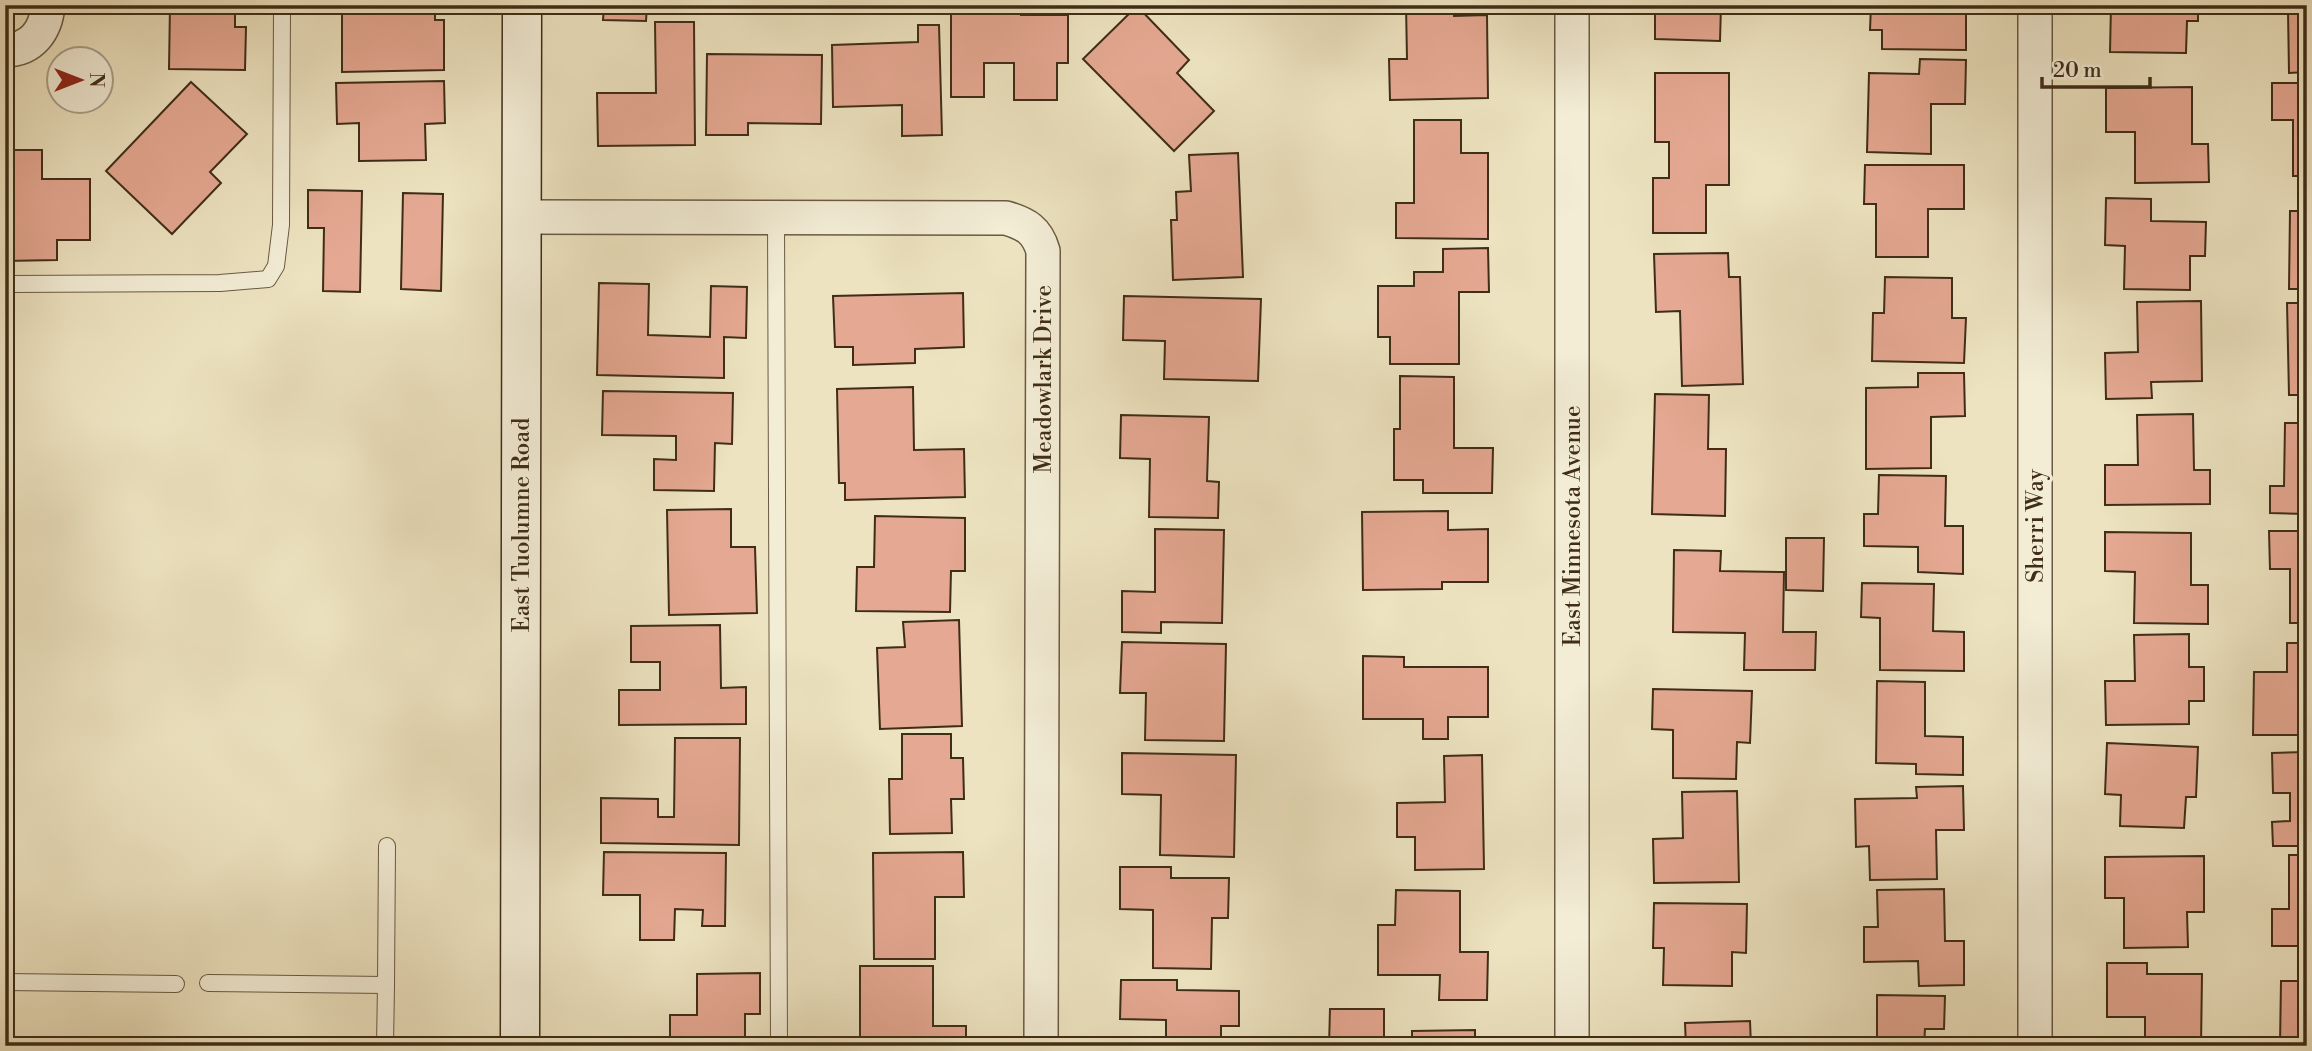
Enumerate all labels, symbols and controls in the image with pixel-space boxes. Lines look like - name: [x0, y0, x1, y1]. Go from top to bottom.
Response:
- north arrow: [46, 46, 116, 116]
- scale bar: [2042, 46, 2151, 90]
- text: 20 m: [2053, 58, 2102, 84]
- text: N: [84, 72, 108, 88]
- street label: Meadowlark Drive: [1030, 285, 1058, 473]
- street label: East Minnesota Avenue: [1559, 405, 1587, 647]
- street label: East Tuolumne Road: [508, 418, 536, 632]
- street label: Sherri Way: [2022, 468, 2050, 583]

